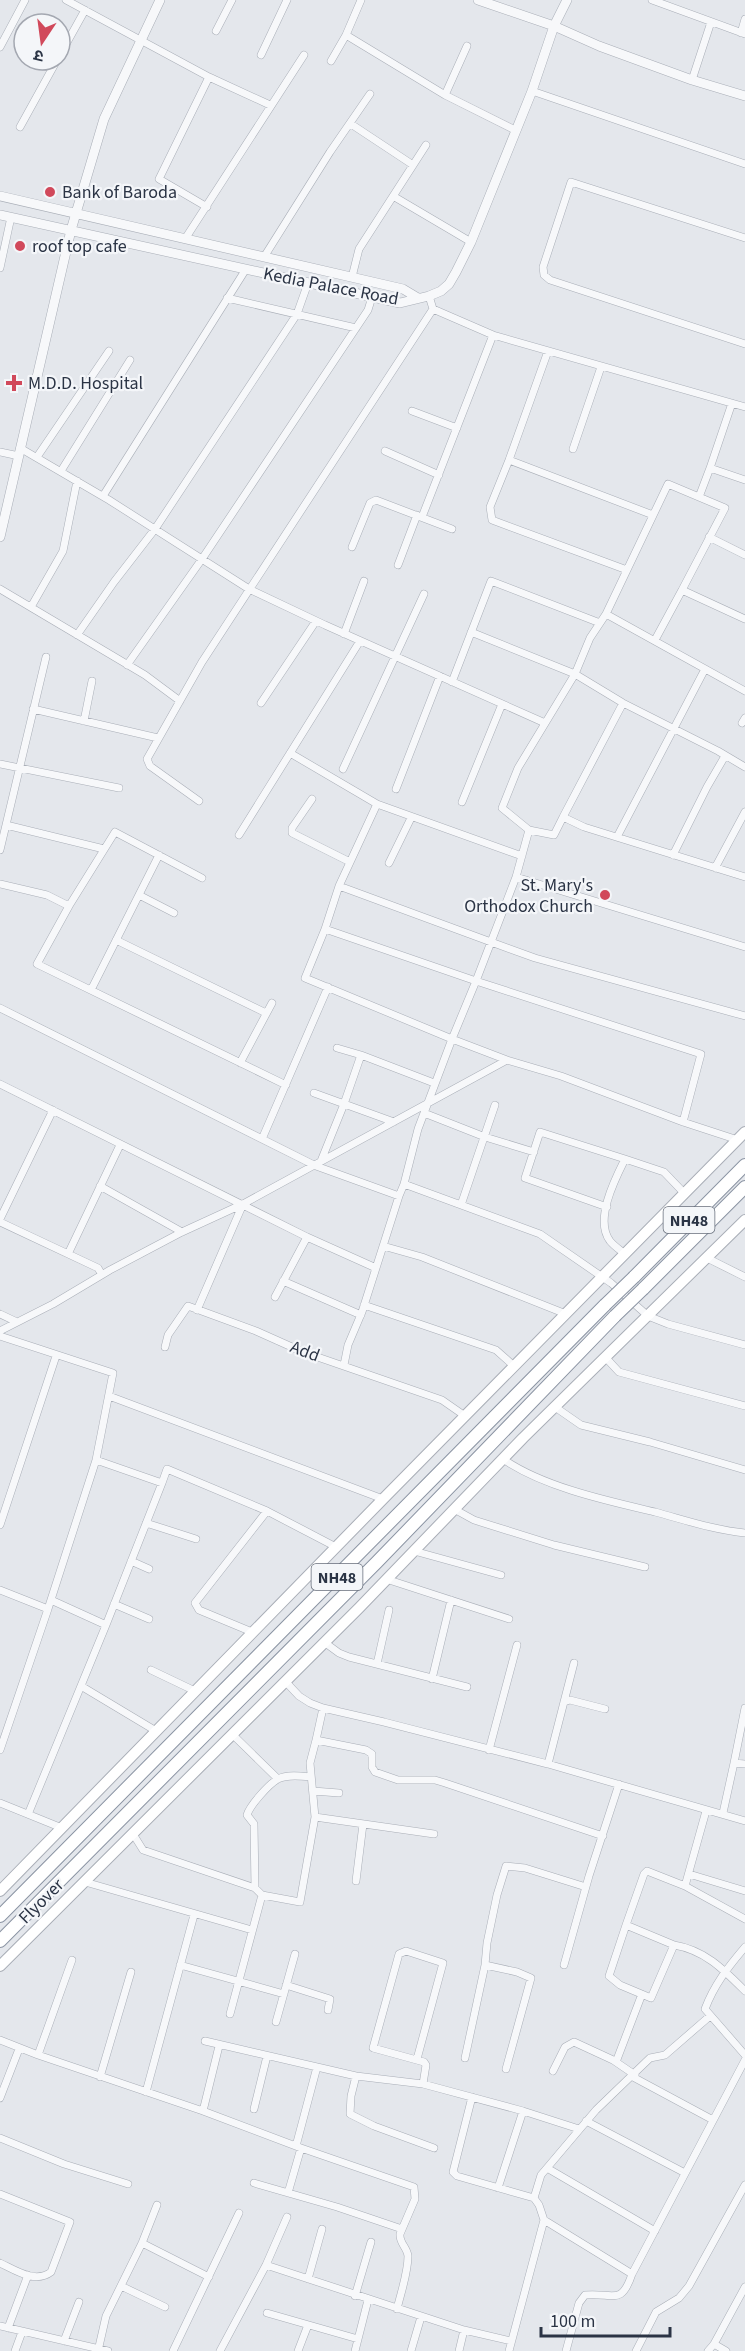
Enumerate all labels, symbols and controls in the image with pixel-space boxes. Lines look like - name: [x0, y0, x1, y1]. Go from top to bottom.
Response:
- north arrow: [12, 12, 72, 72]
- text: उ: [31, 44, 46, 67]
- place label: Bank of Baroda: [62, 180, 177, 205]
- marker: Bank of Baroda: [43, 185, 57, 199]
- place label: roof top cafe: [32, 234, 127, 259]
- marker: roof top cafe: [13, 239, 27, 253]
- street label: Kedia Palace Road: [261, 261, 401, 312]
- place label: M.D.D. Hospital: [28, 371, 143, 396]
- marker: M.D.D. Hospital: [5, 374, 23, 392]
- place label: St. Mary's Orthodox Church: [464, 873, 593, 919]
- marker: St. Mary's Orthodox Church: [598, 888, 612, 902]
- road number: NH48: [664, 1207, 714, 1233]
- street label: Add: [286, 1334, 323, 1368]
- road number: NH48: [312, 1564, 362, 1590]
- street label: Flyover: [13, 1873, 70, 1930]
- scale bar: [541, 2300, 670, 2338]
- text: 100 m: [550, 2309, 595, 2334]

